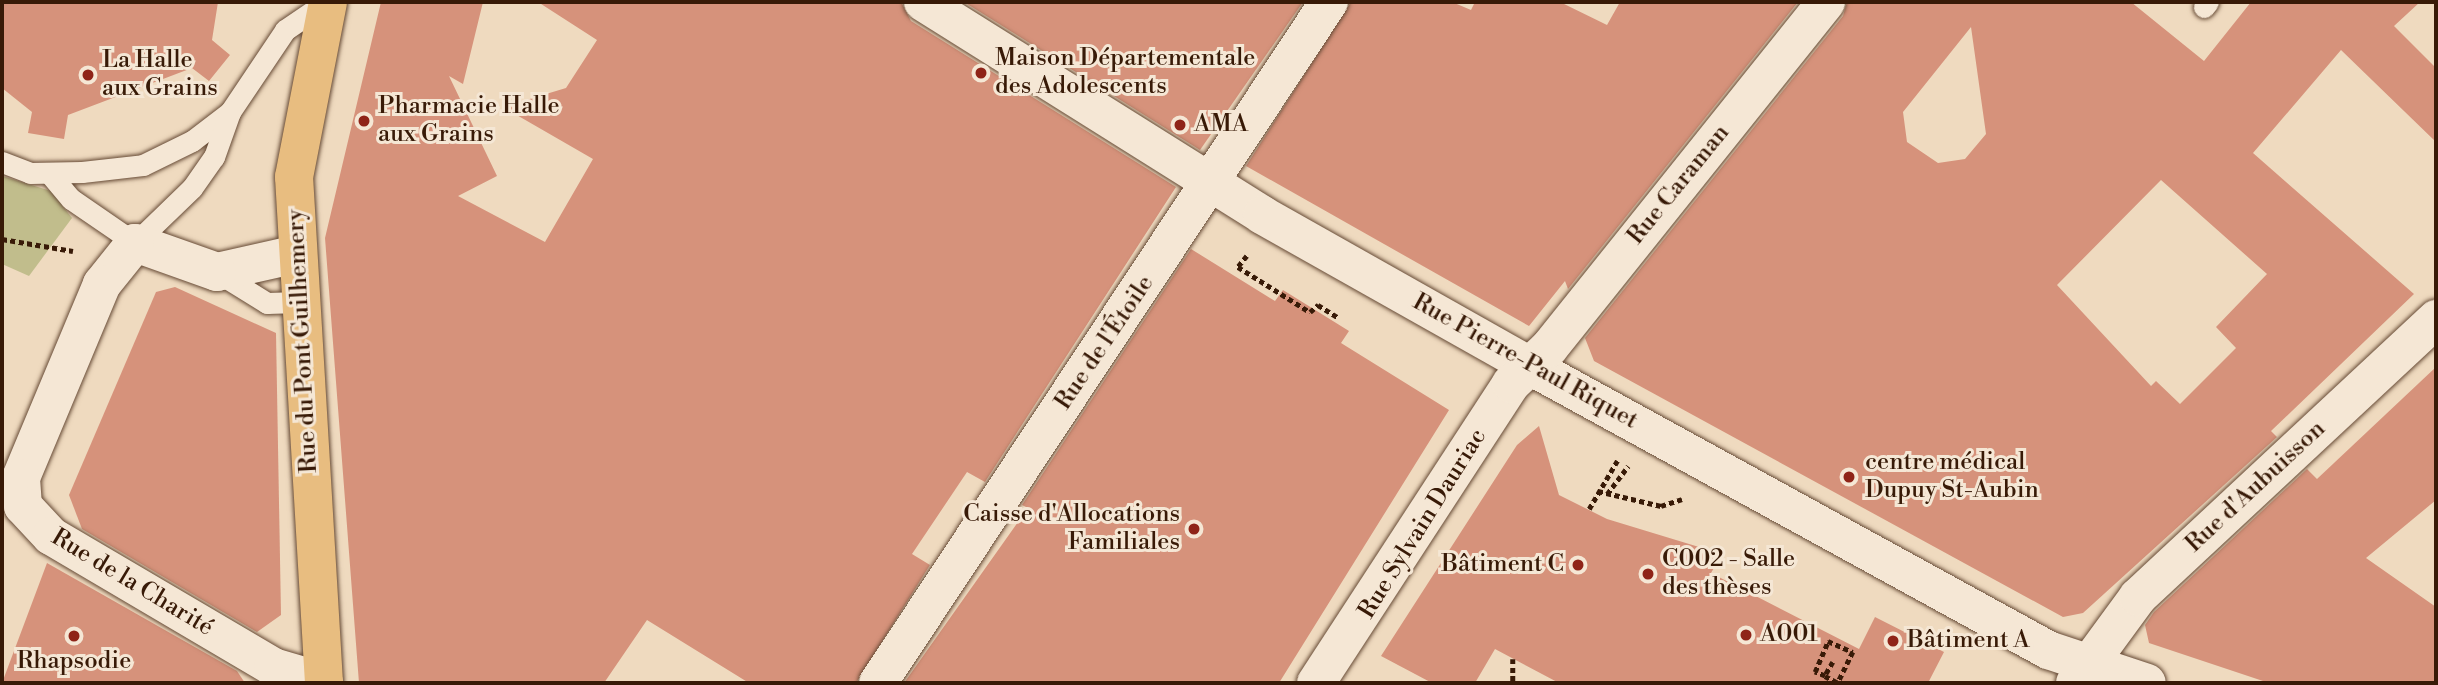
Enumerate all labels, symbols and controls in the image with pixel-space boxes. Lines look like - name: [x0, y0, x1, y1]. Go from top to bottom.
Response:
- place label: Maison Départementale des Adolescents: [995, 45, 1255, 101]
- place label: La Halle aux Grains: [102, 47, 218, 103]
- marker: Maison Départementale des Adolescents: [973, 65, 989, 81]
- marker: La Halle aux Grains: [80, 67, 96, 83]
- place label: Pharmacie Halle aux Grains: [378, 93, 560, 149]
- place label: AMA: [1194, 111, 1248, 139]
- marker: Pharmacie Halle aux Grains: [356, 113, 372, 129]
- marker: AMA: [1172, 117, 1188, 133]
- street label: Rue Caraman: [1622, 119, 1736, 251]
- street label: Rue du Pont Guilhemery: [282, 208, 324, 474]
- street label: Rue de l'Étoile: [1049, 270, 1161, 416]
- street label: Rue Pierre-Paul Riquet: [1407, 288, 1643, 436]
- street label: Rue d'Aubuisson: [2180, 415, 2332, 559]
- street label: Rue Sylvain Dauriac: [1353, 424, 1493, 624]
- place label: centre médical Dupuy St-Aubin: [1865, 449, 2039, 505]
- marker: centre médical Dupuy St-Aubin: [1839, 467, 1859, 487]
- place label: Caisse d'Allocations Familiales: [963, 501, 1180, 557]
- marker: Caisse d'Allocations Familiales: [1186, 521, 1202, 537]
- street label: Rue de la Charité: [46, 523, 218, 643]
- place label: C002 - Salle des thèses: [1662, 546, 1795, 602]
- place label: Bâtiment C: [1441, 551, 1564, 579]
- marker: Bâtiment C: [1570, 557, 1586, 573]
- marker: C002 - Salle des thèses: [1640, 566, 1656, 582]
- place label: A001: [1760, 621, 1818, 649]
- marker: A001: [1738, 627, 1754, 643]
- place label: Bâtiment A: [1907, 627, 2030, 655]
- marker: Rhapsodie: [66, 628, 82, 644]
- marker: Bâtiment A: [1885, 633, 1901, 649]
- place label: Rhapsodie: [17, 648, 131, 676]

